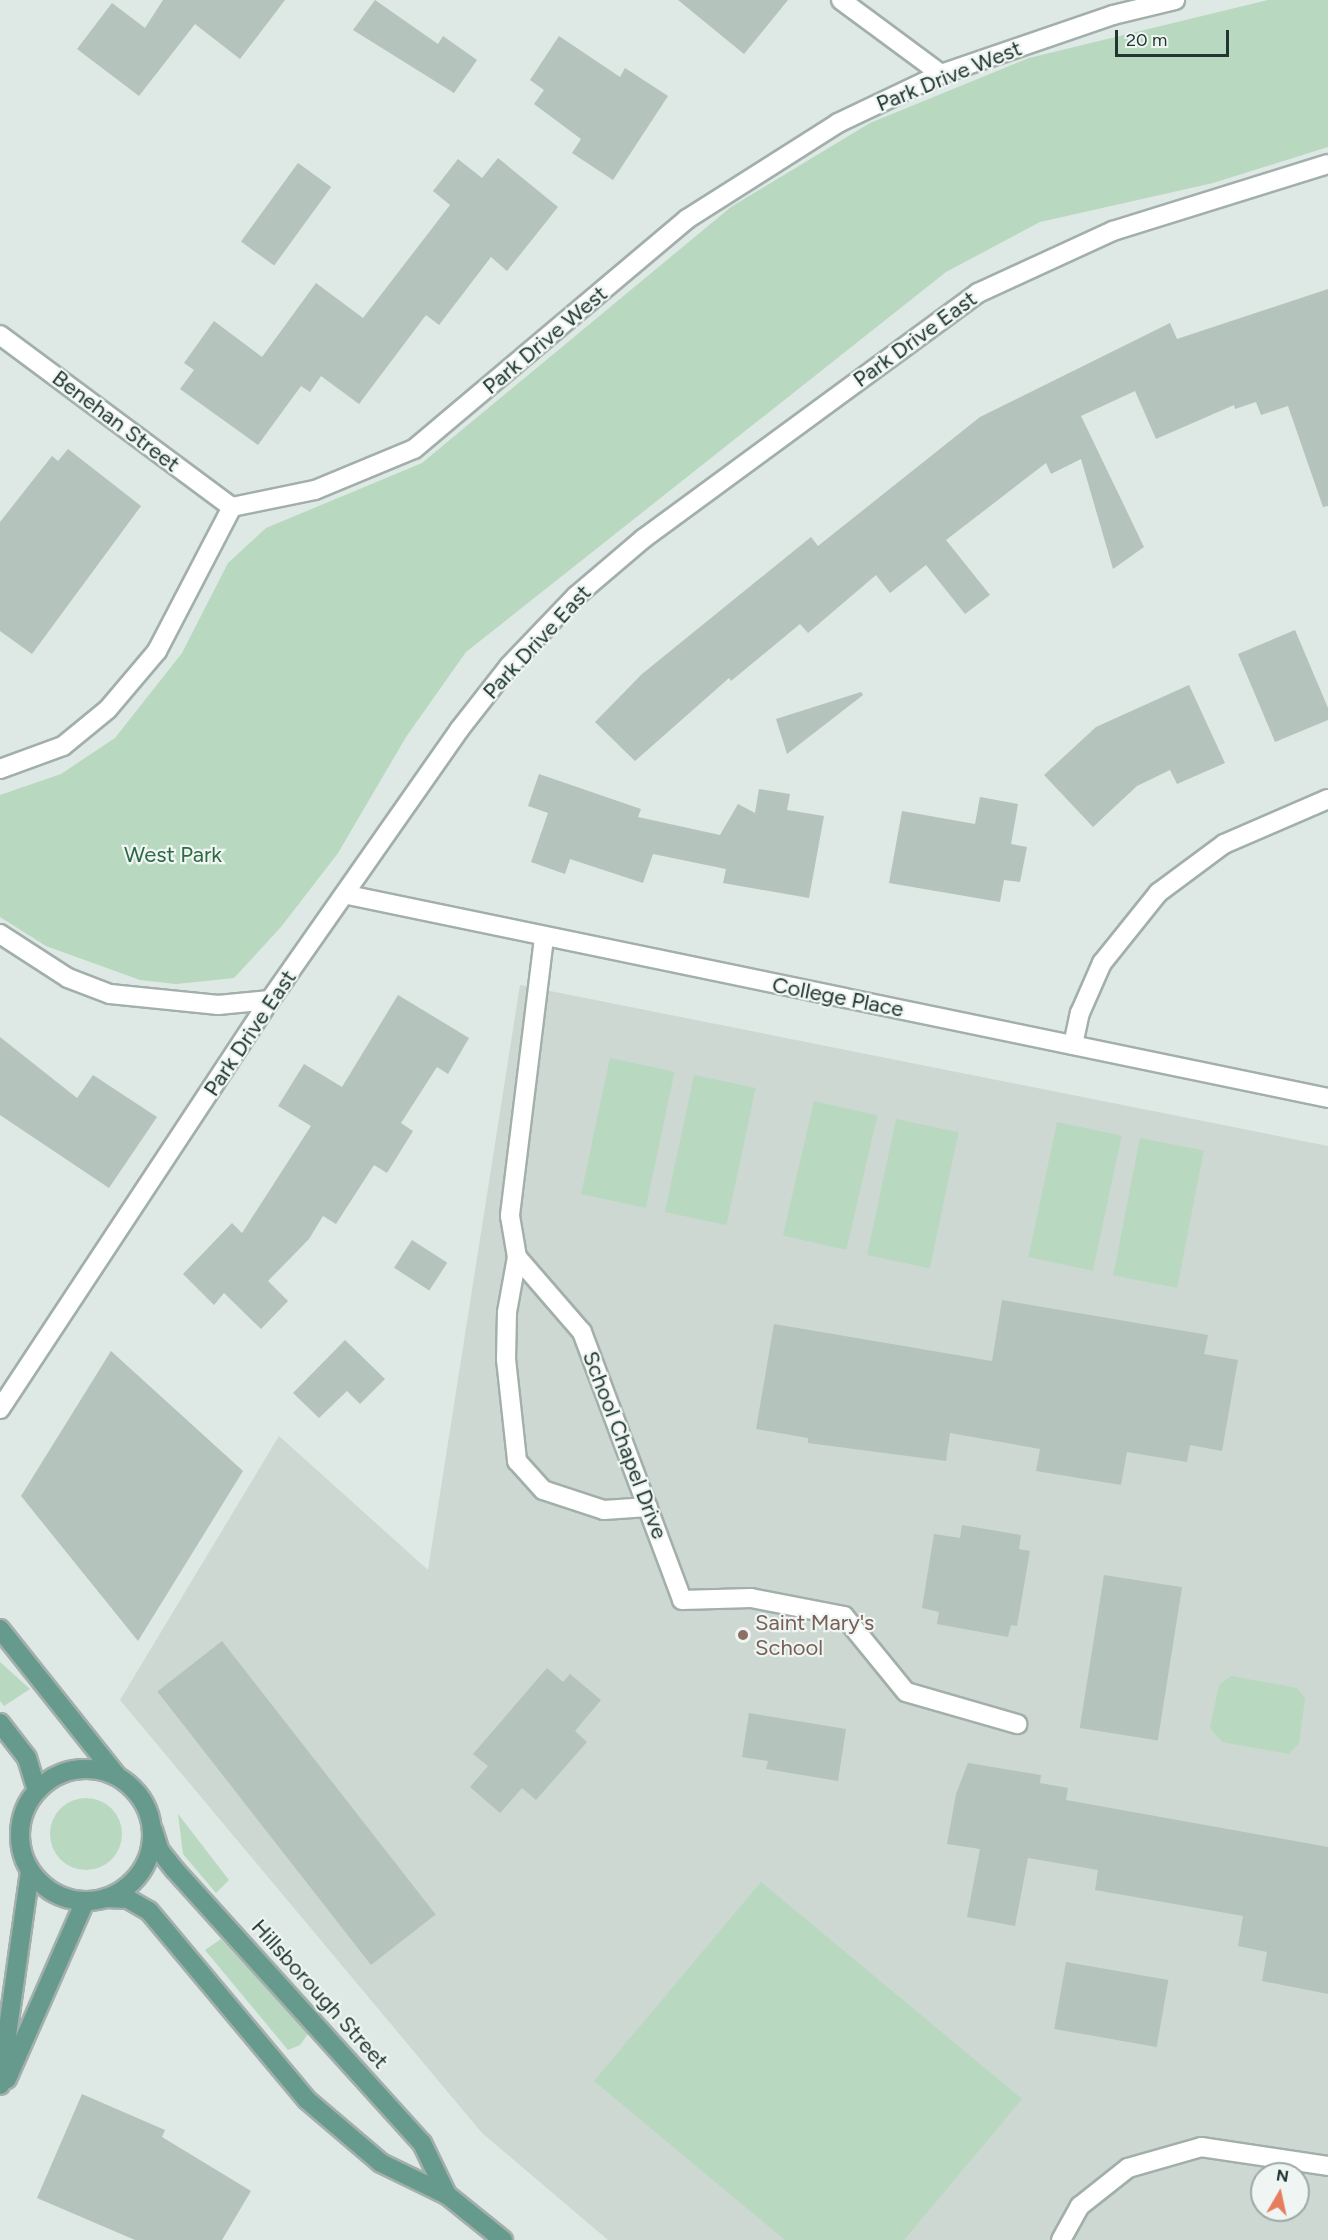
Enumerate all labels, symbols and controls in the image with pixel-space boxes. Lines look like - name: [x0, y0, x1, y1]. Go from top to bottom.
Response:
- scale bar: [1118, 18, 1232, 56]
- text: 20 m: [1126, 29, 1167, 51]
- street label: Park Drive West: [872, 35, 1026, 117]
- street label: Park Drive West: [477, 280, 613, 400]
- street label: Park Drive East: [848, 285, 982, 393]
- street label: Benehan Street: [47, 365, 185, 477]
- street label: Park Drive East: [477, 579, 597, 705]
- park label: West Park: [124, 842, 222, 868]
- street label: Park Drive East: [198, 965, 302, 1101]
- street label: College Place: [770, 971, 906, 1023]
- street label: School Chapel Drive: [577, 1347, 673, 1543]
- place label: Saint Mary's School: [755, 1609, 874, 1660]
- marker: Saint Mary's School: [736, 1628, 750, 1642]
- street label: Hillsborough Street: [246, 1914, 394, 2074]
- north arrow: [1250, 2162, 1310, 2222]
- text: N: [1275, 2165, 1290, 2186]

